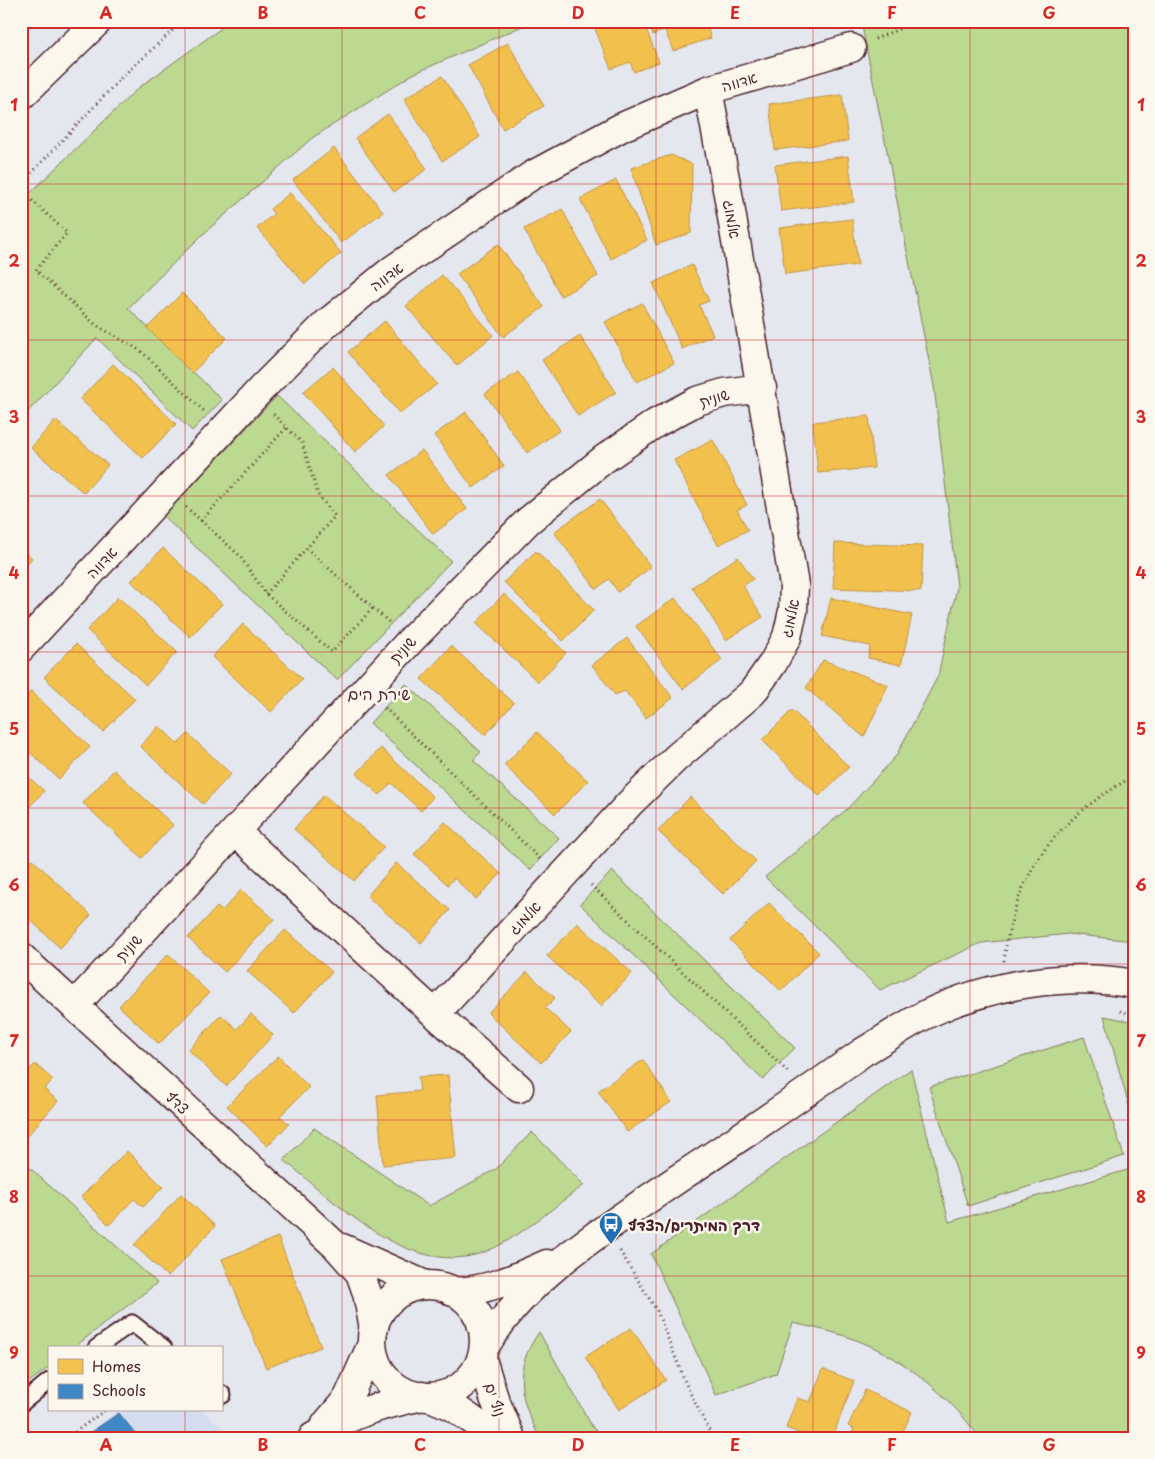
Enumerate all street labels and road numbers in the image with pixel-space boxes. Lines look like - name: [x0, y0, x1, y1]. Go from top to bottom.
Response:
- street label: אדווה: [718, 65, 760, 97]
- street label: אלמוג: [718, 198, 748, 241]
- street label: אדווה: [364, 256, 408, 296]
- street label: שונית: [696, 382, 732, 412]
- street label: אדווה: [80, 541, 122, 583]
- street label: אלמוג: [774, 596, 804, 639]
- street label: שונית: [383, 630, 421, 668]
- street label: אלמוג: [502, 895, 546, 939]
- street label: שונית: [109, 928, 147, 966]
- street label: צדף: [161, 1085, 195, 1119]
- street label: נוף ים: [479, 1379, 513, 1419]

